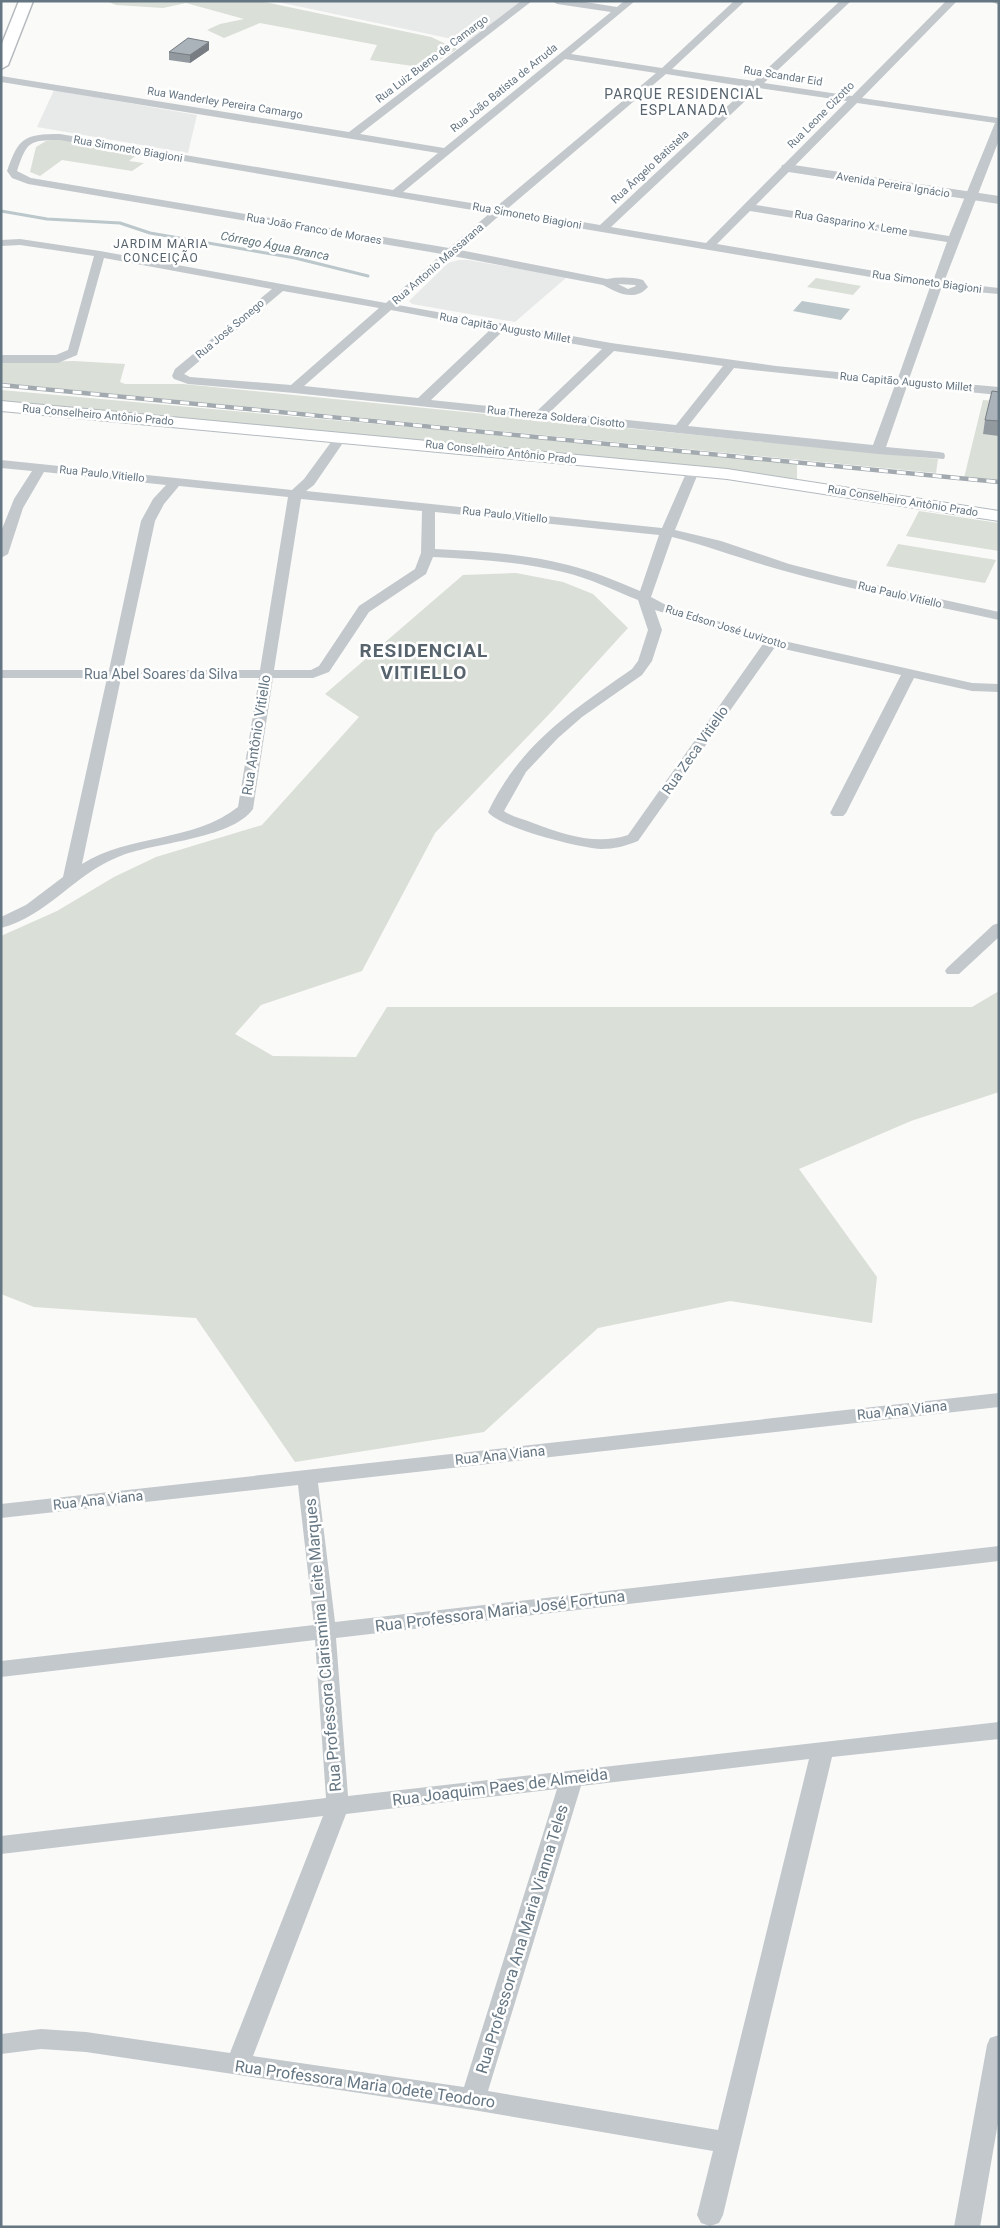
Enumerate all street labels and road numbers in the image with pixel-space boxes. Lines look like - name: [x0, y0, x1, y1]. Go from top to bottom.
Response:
- street label: Rua Luiz Bueno de Camargo: [373, 12, 491, 106]
- street label: Rua João Batista de Arruda: [448, 41, 560, 135]
- street label: Rua Scandar Eid: [743, 63, 823, 89]
- street label: Rua Leone Cizotto: [785, 79, 857, 151]
- street label: Rua Wanderley Pereira Camargo: [146, 84, 304, 122]
- street label: Rua Ângelo Batistela: [608, 128, 692, 206]
- street label: Rua Simoneto Biagioni: [72, 133, 184, 165]
- street label: Avenida Pereira Ignácio: [835, 170, 951, 200]
- street label: Rua Simoneto Biagioni: [471, 200, 583, 232]
- street label: Rua Gasparino X. Leme: [794, 208, 909, 238]
- street label: Rua João Franco de Moraes: [246, 211, 383, 247]
- street label: Rua Antonio Massarana: [390, 221, 486, 307]
- street label: Rua Simoneto Biagioni: [871, 268, 983, 296]
- street label: Rua José Sonego: [193, 297, 267, 361]
- street label: Rua Capitão Augusto Millet: [438, 310, 572, 346]
- street label: Rua Capitão Augusto Millet: [839, 370, 973, 394]
- street label: Rua Conselheiro Antônio Prado: [22, 402, 174, 428]
- street label: Rua Thereza Soldera Cisotto: [487, 403, 625, 431]
- street label: Rua Conselheiro Antônio Prado: [425, 438, 577, 466]
- street label: Rua Paulo Vitiello: [59, 463, 145, 485]
- street label: Rua Conselheiro Antônio Prado: [827, 483, 979, 519]
- street label: Rua Paulo Vitiello: [462, 504, 548, 526]
- street label: Rua Paulo Vitiello: [857, 579, 943, 611]
- street label: Rua Edson José Luvizotto: [664, 602, 788, 652]
- street label: Rua Abel Soares da Silva: [84, 666, 238, 682]
- street label: Rua Antônio Vitiello: [239, 674, 273, 796]
- street label: Rua Zeca Vitiello: [659, 703, 731, 797]
- street label: Rua Ana Viana: [856, 1397, 948, 1423]
- street label: Rua Ana Viana: [454, 1442, 546, 1468]
- street label: Rua Ana Viana: [52, 1487, 144, 1513]
- street label: Rua Professora Clarismina Leite Marques: [301, 1498, 345, 1792]
- street label: Rua Professora Maria José Fortuna: [374, 1586, 626, 1636]
- street label: Rua Joaquim Paes de Almeida: [391, 1764, 609, 1810]
- street label: Rua Professora Ana Maria Vianna Teles: [472, 1802, 572, 2076]
- street label: Rua Professora Maria Odete Teodoro: [234, 2056, 496, 2112]

